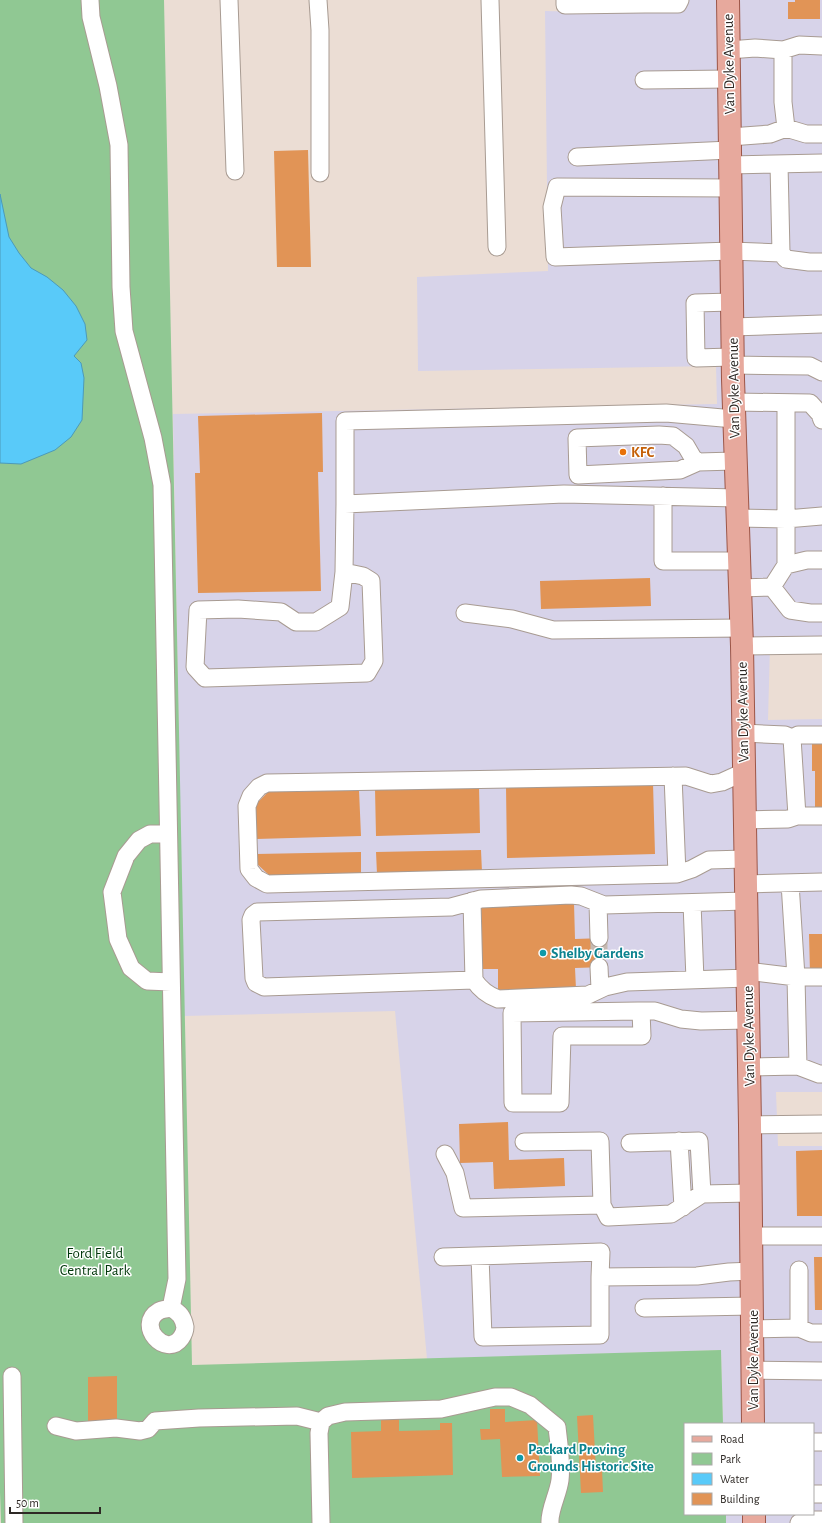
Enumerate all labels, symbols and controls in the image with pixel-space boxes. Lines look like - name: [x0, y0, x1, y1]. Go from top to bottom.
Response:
- street label: Van Dyke Avenue: [721, 14, 737, 114]
- street label: Van Dyke Avenue: [726, 338, 742, 438]
- place label: KFC: [631, 445, 655, 460]
- marker: KFC: [618, 447, 628, 457]
- street label: Van Dyke Avenue: [735, 662, 751, 762]
- place label: Shelby Gardens: [551, 946, 644, 961]
- marker: Shelby Gardens: [538, 948, 548, 958]
- street label: Van Dyke Avenue: [741, 986, 757, 1086]
- park label: Ford Field Central Park: [60, 1246, 130, 1278]
- street label: Van Dyke Avenue: [746, 1310, 761, 1410]
- legend: [684, 1423, 814, 1515]
- text: Road: [720, 1433, 744, 1445]
- place label: Packard Proving Grounds Historic Site: [528, 1442, 654, 1474]
- marker: Packard Proving Grounds Historic Site: [515, 1453, 525, 1463]
- text: Park: [720, 1453, 741, 1465]
- text: Water: [720, 1473, 749, 1485]
- scale bar: [10, 1489, 100, 1515]
- text: Building: [720, 1493, 760, 1505]
- text: 50 m: [16, 1497, 39, 1509]

